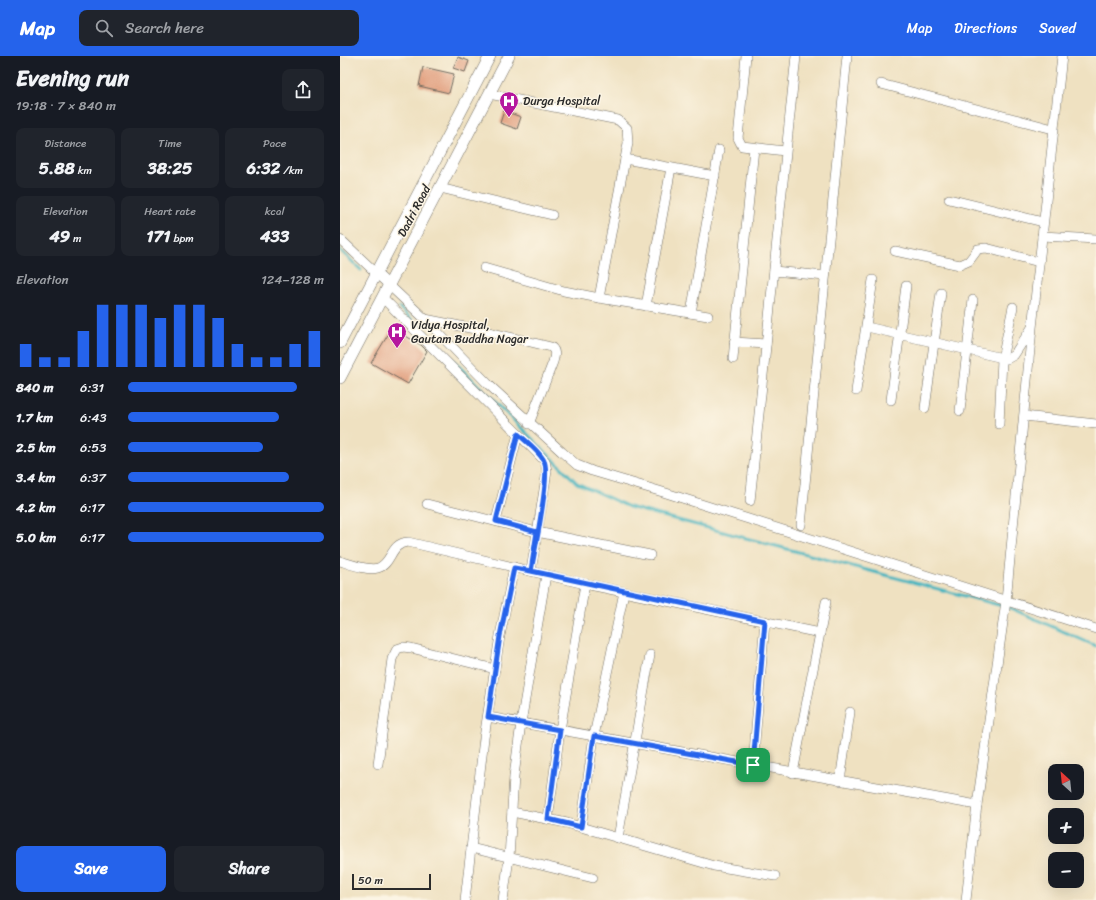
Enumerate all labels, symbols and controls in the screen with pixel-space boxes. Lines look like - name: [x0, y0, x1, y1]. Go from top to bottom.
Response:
- search box: [79, 10, 359, 46]
- text: Map: [20, 12, 55, 45]
- text: Search here: [125, 15, 204, 41]
- text: Map: [906, 16, 932, 41]
- text: Directions: [954, 16, 1017, 41]
- text: Saved: [1039, 16, 1076, 41]
- icon: search: [93, 17, 115, 39]
- text: Evening run: [16, 59, 129, 98]
- button: share: [282, 69, 324, 111]
- hospital icon: Durga Hospital: [498, 90, 520, 118]
- place label: Durga Hospital: [523, 90, 601, 112]
- text: 19:18 · 7 × 840 m: [16, 94, 116, 117]
- text: Distance: [44, 134, 86, 153]
- text: Time: [158, 134, 182, 153]
- text: Pace: [263, 134, 286, 153]
- text: 5.88: [39, 153, 75, 183]
- text: 38:25: [148, 153, 192, 183]
- text: 6:32: [246, 153, 280, 183]
- text: km: [75, 161, 92, 180]
- text: /km: [280, 161, 303, 180]
- street label: Dadri Road: [391, 180, 437, 241]
- text: Elevation: [43, 202, 88, 221]
- text: Heart rate: [144, 202, 196, 221]
- text: kcal: [265, 202, 285, 221]
- text: 49: [49, 221, 70, 251]
- text: 171: [146, 221, 171, 251]
- text: 433: [260, 221, 289, 251]
- text: m: [70, 229, 82, 248]
- text: bpm: [171, 229, 194, 248]
- text: Elevation: [16, 268, 69, 291]
- text: 124–128 m: [261, 268, 324, 291]
- place label: Vidya Hospital, Gautam Buddha Nagar: [411, 314, 529, 350]
- hospital icon: Vidya Hospital, Gautam Buddha Nagar: [386, 321, 408, 349]
- text: 840 m: [16, 376, 54, 399]
- text: 6:31: [80, 376, 104, 399]
- text: 1.7 km: [16, 406, 53, 429]
- text: 6:43: [80, 406, 107, 429]
- text: 2.5 km: [16, 436, 56, 459]
- text: 6:53: [80, 436, 106, 459]
- text: 3.4 km: [16, 466, 55, 489]
- text: 6:37: [80, 466, 106, 489]
- text: 4.2 km: [16, 496, 56, 519]
- text: 6:17: [80, 496, 104, 519]
- text: 5.0 km: [16, 526, 56, 549]
- text: 6:17: [80, 526, 104, 549]
- pin: [736, 748, 770, 782]
- icon: arrive: [742, 754, 764, 776]
- north arrow: [1048, 764, 1084, 800]
- map controls: [1048, 764, 1084, 888]
- button: +: [1048, 808, 1084, 844]
- button: Save: [16, 846, 166, 892]
- button: Share: [174, 846, 324, 892]
- button: −: [1048, 852, 1084, 888]
- text: 50 m: [358, 871, 383, 890]
- scale bar: [352, 872, 431, 891]

